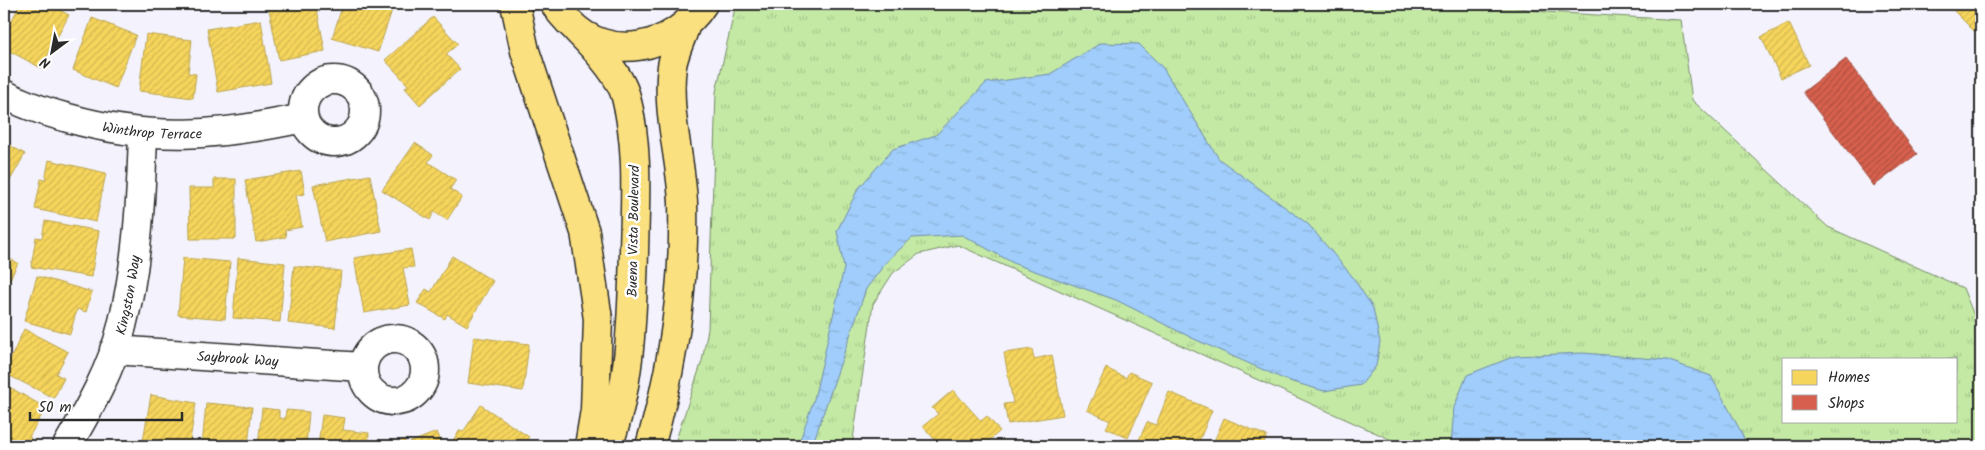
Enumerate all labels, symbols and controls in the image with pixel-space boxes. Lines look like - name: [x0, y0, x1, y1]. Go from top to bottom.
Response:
- north arrow: [28, 28, 78, 78]
- text: N: [36, 50, 55, 74]
- street label: Winthrop Terrace: [100, 117, 203, 146]
- street label: Buena Vista Boulevard: [622, 164, 646, 297]
- street label: Kingston Way: [110, 254, 147, 338]
- street label: Saybrook Way: [196, 346, 280, 373]
- legend: [1782, 358, 1958, 422]
- text: Homes: [1828, 366, 1871, 390]
- scale bar: [30, 390, 182, 422]
- text: Shops: [1828, 392, 1865, 416]
- text: 50 m: [38, 396, 72, 420]

